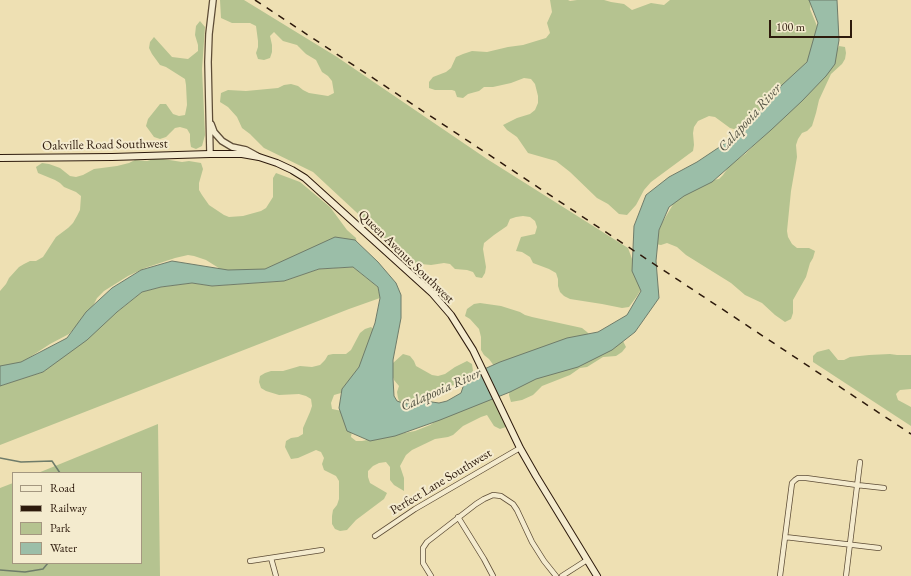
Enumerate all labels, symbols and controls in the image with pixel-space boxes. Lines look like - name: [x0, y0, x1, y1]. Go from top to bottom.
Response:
- scale bar: [771, 12, 854, 38]
- text: 100 m: [776, 19, 805, 35]
- water label: Calapooia River: [715, 80, 785, 156]
- street label: Oakville Road Southwest: [42, 136, 168, 154]
- street label: Queen Avenue Southwest: [355, 207, 457, 307]
- water label: Calapooia River: [398, 365, 484, 415]
- street label: Perfect Lane Southwest: [387, 446, 495, 518]
- legend: [12, 472, 142, 564]
- text: Road: [50, 480, 75, 496]
- text: Railway: [50, 500, 87, 516]
- text: Park: [50, 520, 70, 536]
- text: Water: [50, 540, 77, 556]

